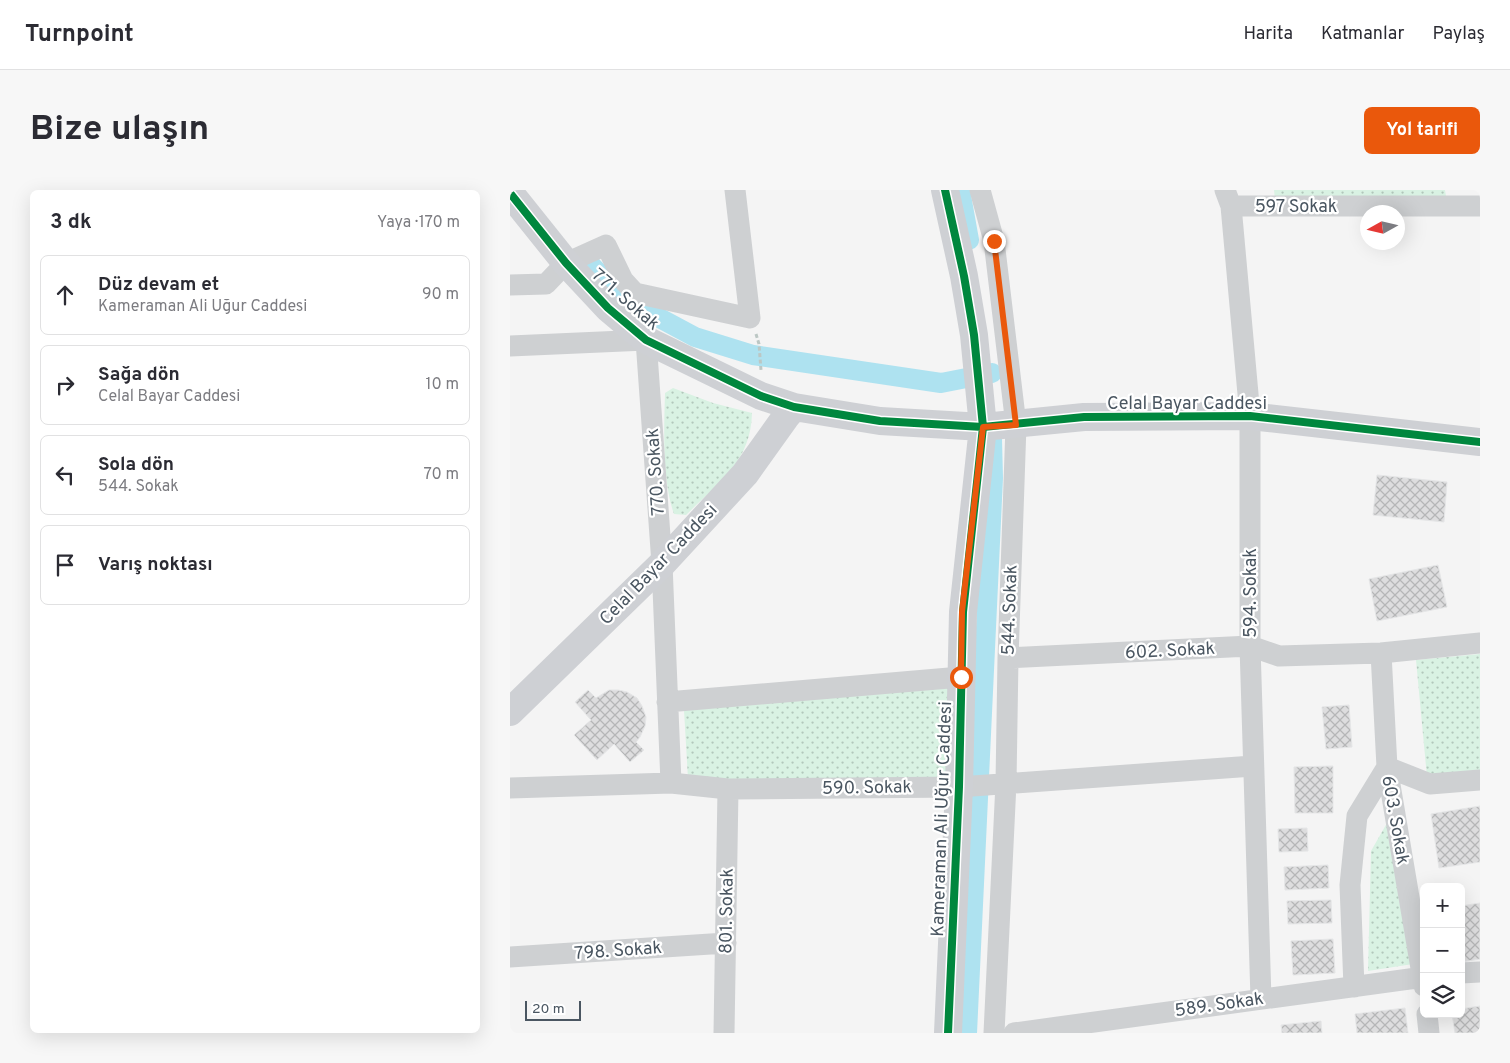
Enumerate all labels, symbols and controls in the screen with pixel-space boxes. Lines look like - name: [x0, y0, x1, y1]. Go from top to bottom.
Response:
- text: Turnpoint: [25, 20, 134, 50]
- text: Harita: [1244, 23, 1293, 46]
- text: Katmanlar: [1321, 23, 1404, 46]
- text: Paylaş: [1432, 23, 1485, 46]
- button: Yol tarifi: [1364, 107, 1480, 154]
- text: Bize ulaşın: [30, 108, 209, 152]
- street label: 597 Sokak: [1255, 196, 1337, 219]
- north arrow: [1360, 205, 1405, 250]
- text: 3 dk: [50, 209, 92, 236]
- text: Yaya · 170 m: [377, 213, 460, 233]
- route end: [983, 230, 1006, 253]
- street label: 771. Sokak: [586, 264, 664, 336]
- text: Düz devam et: [98, 273, 219, 297]
- icon: ahead: [51, 281, 79, 309]
- text: 90 m: [422, 285, 459, 305]
- text: Kameraman Ali Uğur Caddesi: [98, 297, 307, 317]
- text: Sağa dön: [98, 363, 180, 387]
- icon: right: [51, 371, 79, 399]
- text: 10 m: [425, 375, 459, 395]
- text: Celal Bayar Caddesi: [98, 387, 240, 407]
- street label: Celal Bayar Caddesi: [1107, 393, 1267, 416]
- street label: 770. Sokak: [642, 428, 671, 516]
- text: Sola dön: [98, 453, 174, 477]
- icon: left: [51, 461, 79, 489]
- text: 70 m: [424, 465, 459, 485]
- text: 544. Sokak: [98, 477, 179, 497]
- street label: Celal Bayar Caddesi: [595, 499, 723, 631]
- street label: 594. Sokak: [1240, 548, 1263, 638]
- icon: arrive: [51, 551, 79, 579]
- text: Varış noktası: [98, 553, 213, 577]
- street label: 544. Sokak: [997, 564, 1024, 656]
- street label: 602. Sokak: [1124, 638, 1216, 665]
- route start: [950, 666, 973, 689]
- street label: Kameraman Ali Uğur Caddesi: [927, 701, 958, 937]
- street label: 603. Sokak: [1375, 774, 1414, 867]
- street label: 590. Sokak: [822, 776, 912, 801]
- street label: 801. Sokak: [715, 868, 740, 954]
- map controls: [1420, 883, 1465, 1018]
- button: +: [1420, 883, 1465, 928]
- button: −: [1420, 928, 1465, 973]
- street label: 798. Sokak: [573, 937, 663, 966]
- button: layers: [1420, 973, 1465, 1018]
- street label: 589. Sokak: [1173, 988, 1265, 1023]
- scale bar: [525, 998, 581, 1021]
- text: 20 m: [532, 1001, 565, 1018]

